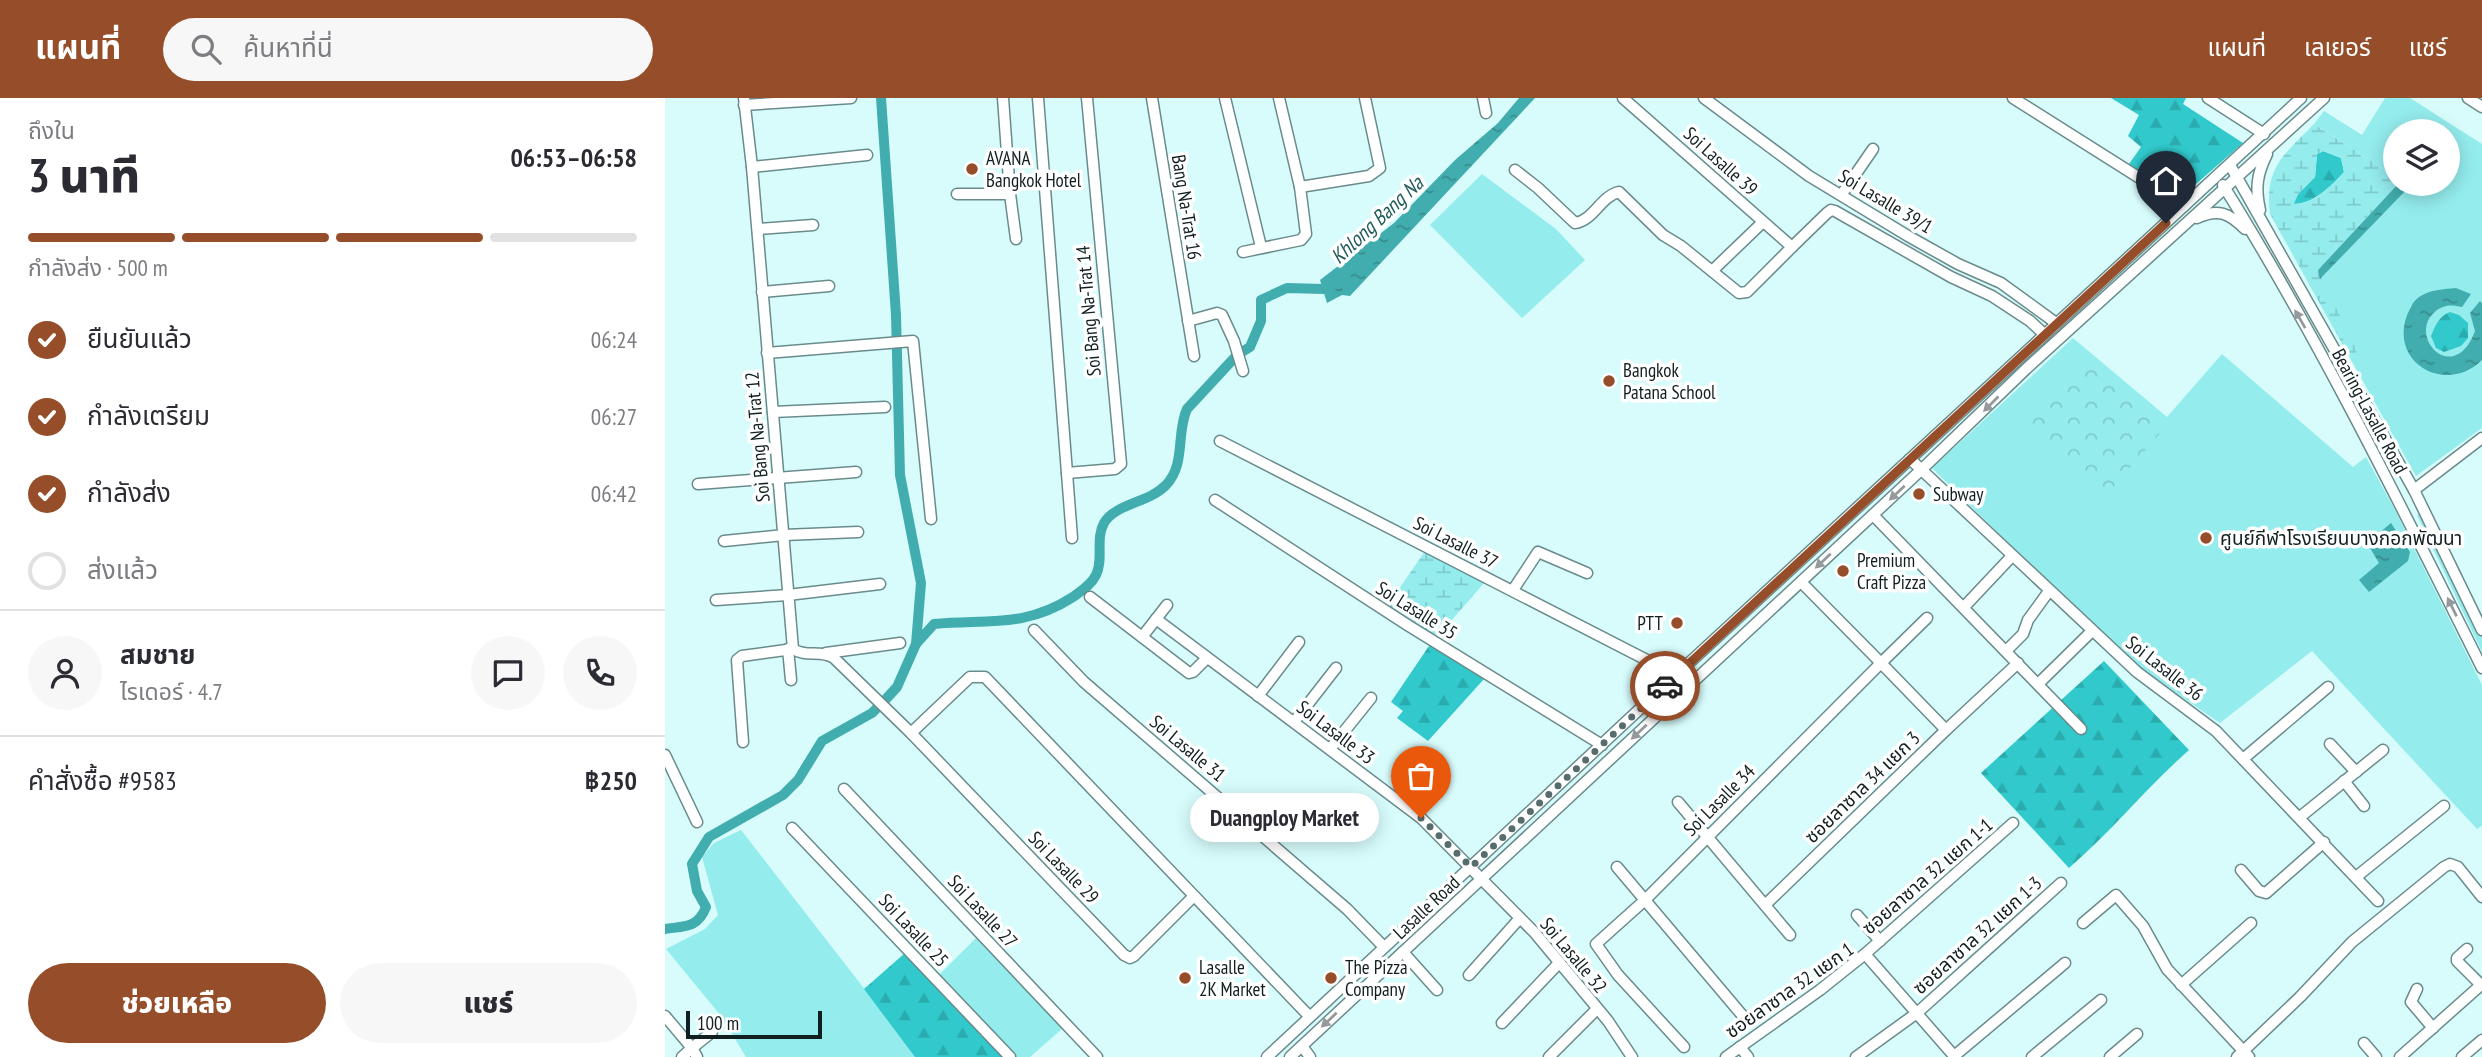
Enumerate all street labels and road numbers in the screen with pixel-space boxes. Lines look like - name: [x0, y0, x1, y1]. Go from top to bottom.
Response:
- street label: Soi Lasalle 39: [1679, 121, 1763, 201]
- street label: Bang Na-Trat 16: [1167, 153, 1207, 261]
- street label: Soi Lasalle 39/1: [1835, 163, 1937, 239]
- street label: Soi Bang Na-Trat 14: [1070, 244, 1106, 377]
- street label: Bearing-Lasalle Road: [2327, 344, 2413, 478]
- street label: Soi Bang Na-Trat 12: [739, 371, 775, 503]
- street label: Soi Lasalle 37: [1410, 511, 1502, 573]
- street label: Soi Lasalle 35: [1372, 576, 1462, 644]
- street label: Soi Lasalle 36: [2122, 630, 2208, 706]
- street label: Soi Lasalle 33: [1292, 695, 1380, 769]
- street label: Soi Lasalle 31: [1145, 709, 1231, 787]
- street label: ซอยลาซาล 34 แยก 3: [1799, 726, 1925, 848]
- street label: Soi Lasalle 34: [1678, 759, 1760, 841]
- street label: ซอยลาซาล 32 แยก 1-1: [1857, 813, 1997, 939]
- street label: Soi Lasalle 29: [1024, 826, 1104, 908]
- street label: Soi Lasalle 27: [943, 869, 1023, 953]
- street label: Lasalle Road: [1388, 870, 1464, 944]
- street label: ซอยลาซาล 32 แยก 1-3: [1908, 871, 2046, 999]
- street label: Soi Lasalle 25: [874, 888, 954, 972]
- street label: Soi Lasalle 32: [1535, 912, 1613, 998]
- street label: ซอยลาซาล 32 แยก 1: [1720, 937, 1858, 1043]

